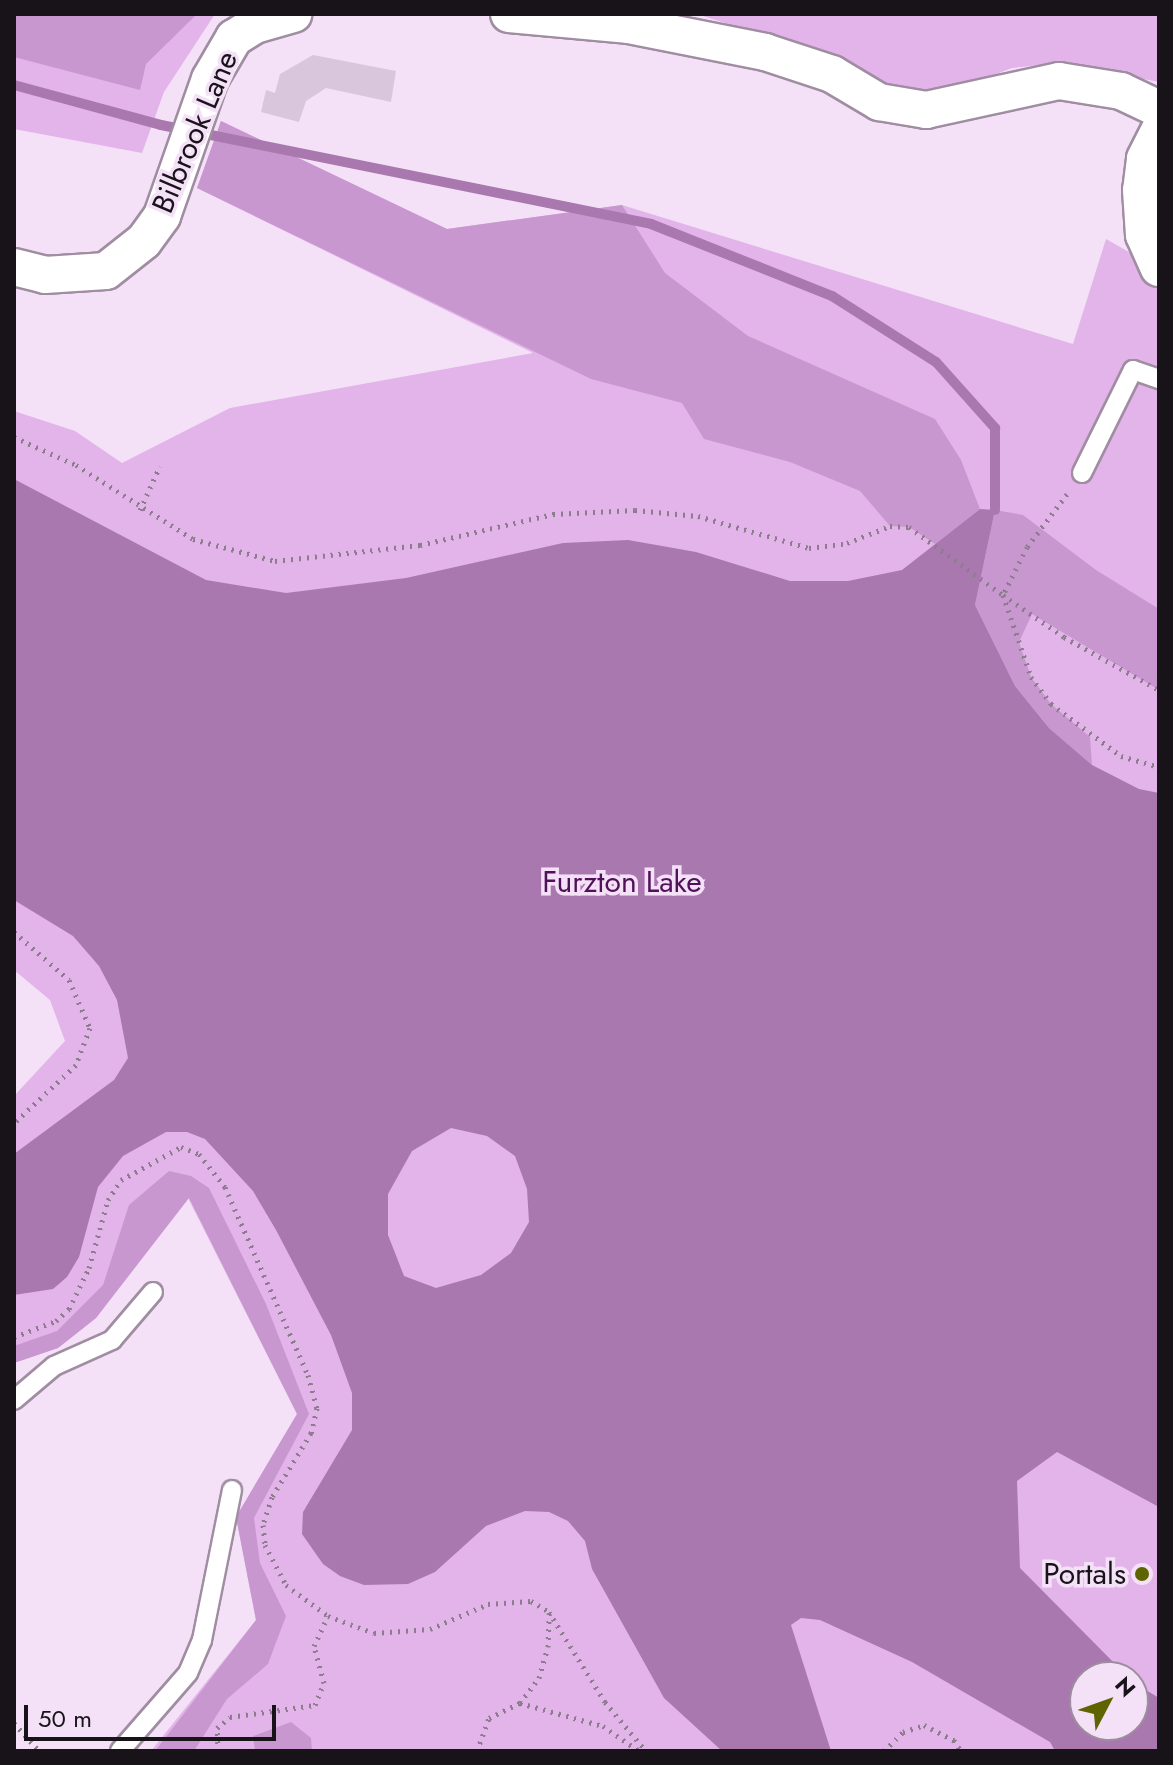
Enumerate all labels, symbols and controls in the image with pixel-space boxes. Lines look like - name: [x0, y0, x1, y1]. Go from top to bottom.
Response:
- street label: Bilbrook Lane: [145, 46, 245, 218]
- park label: Furzton Lake: [542, 864, 702, 900]
- place label: Portals: [1043, 1556, 1126, 1592]
- marker: Portals: [1133, 1565, 1151, 1583]
- north arrow: [1069, 1661, 1149, 1741]
- text: N: [1108, 1669, 1143, 1704]
- scale bar: [28, 1689, 280, 1739]
- text: 50 m: [38, 1701, 92, 1736]

